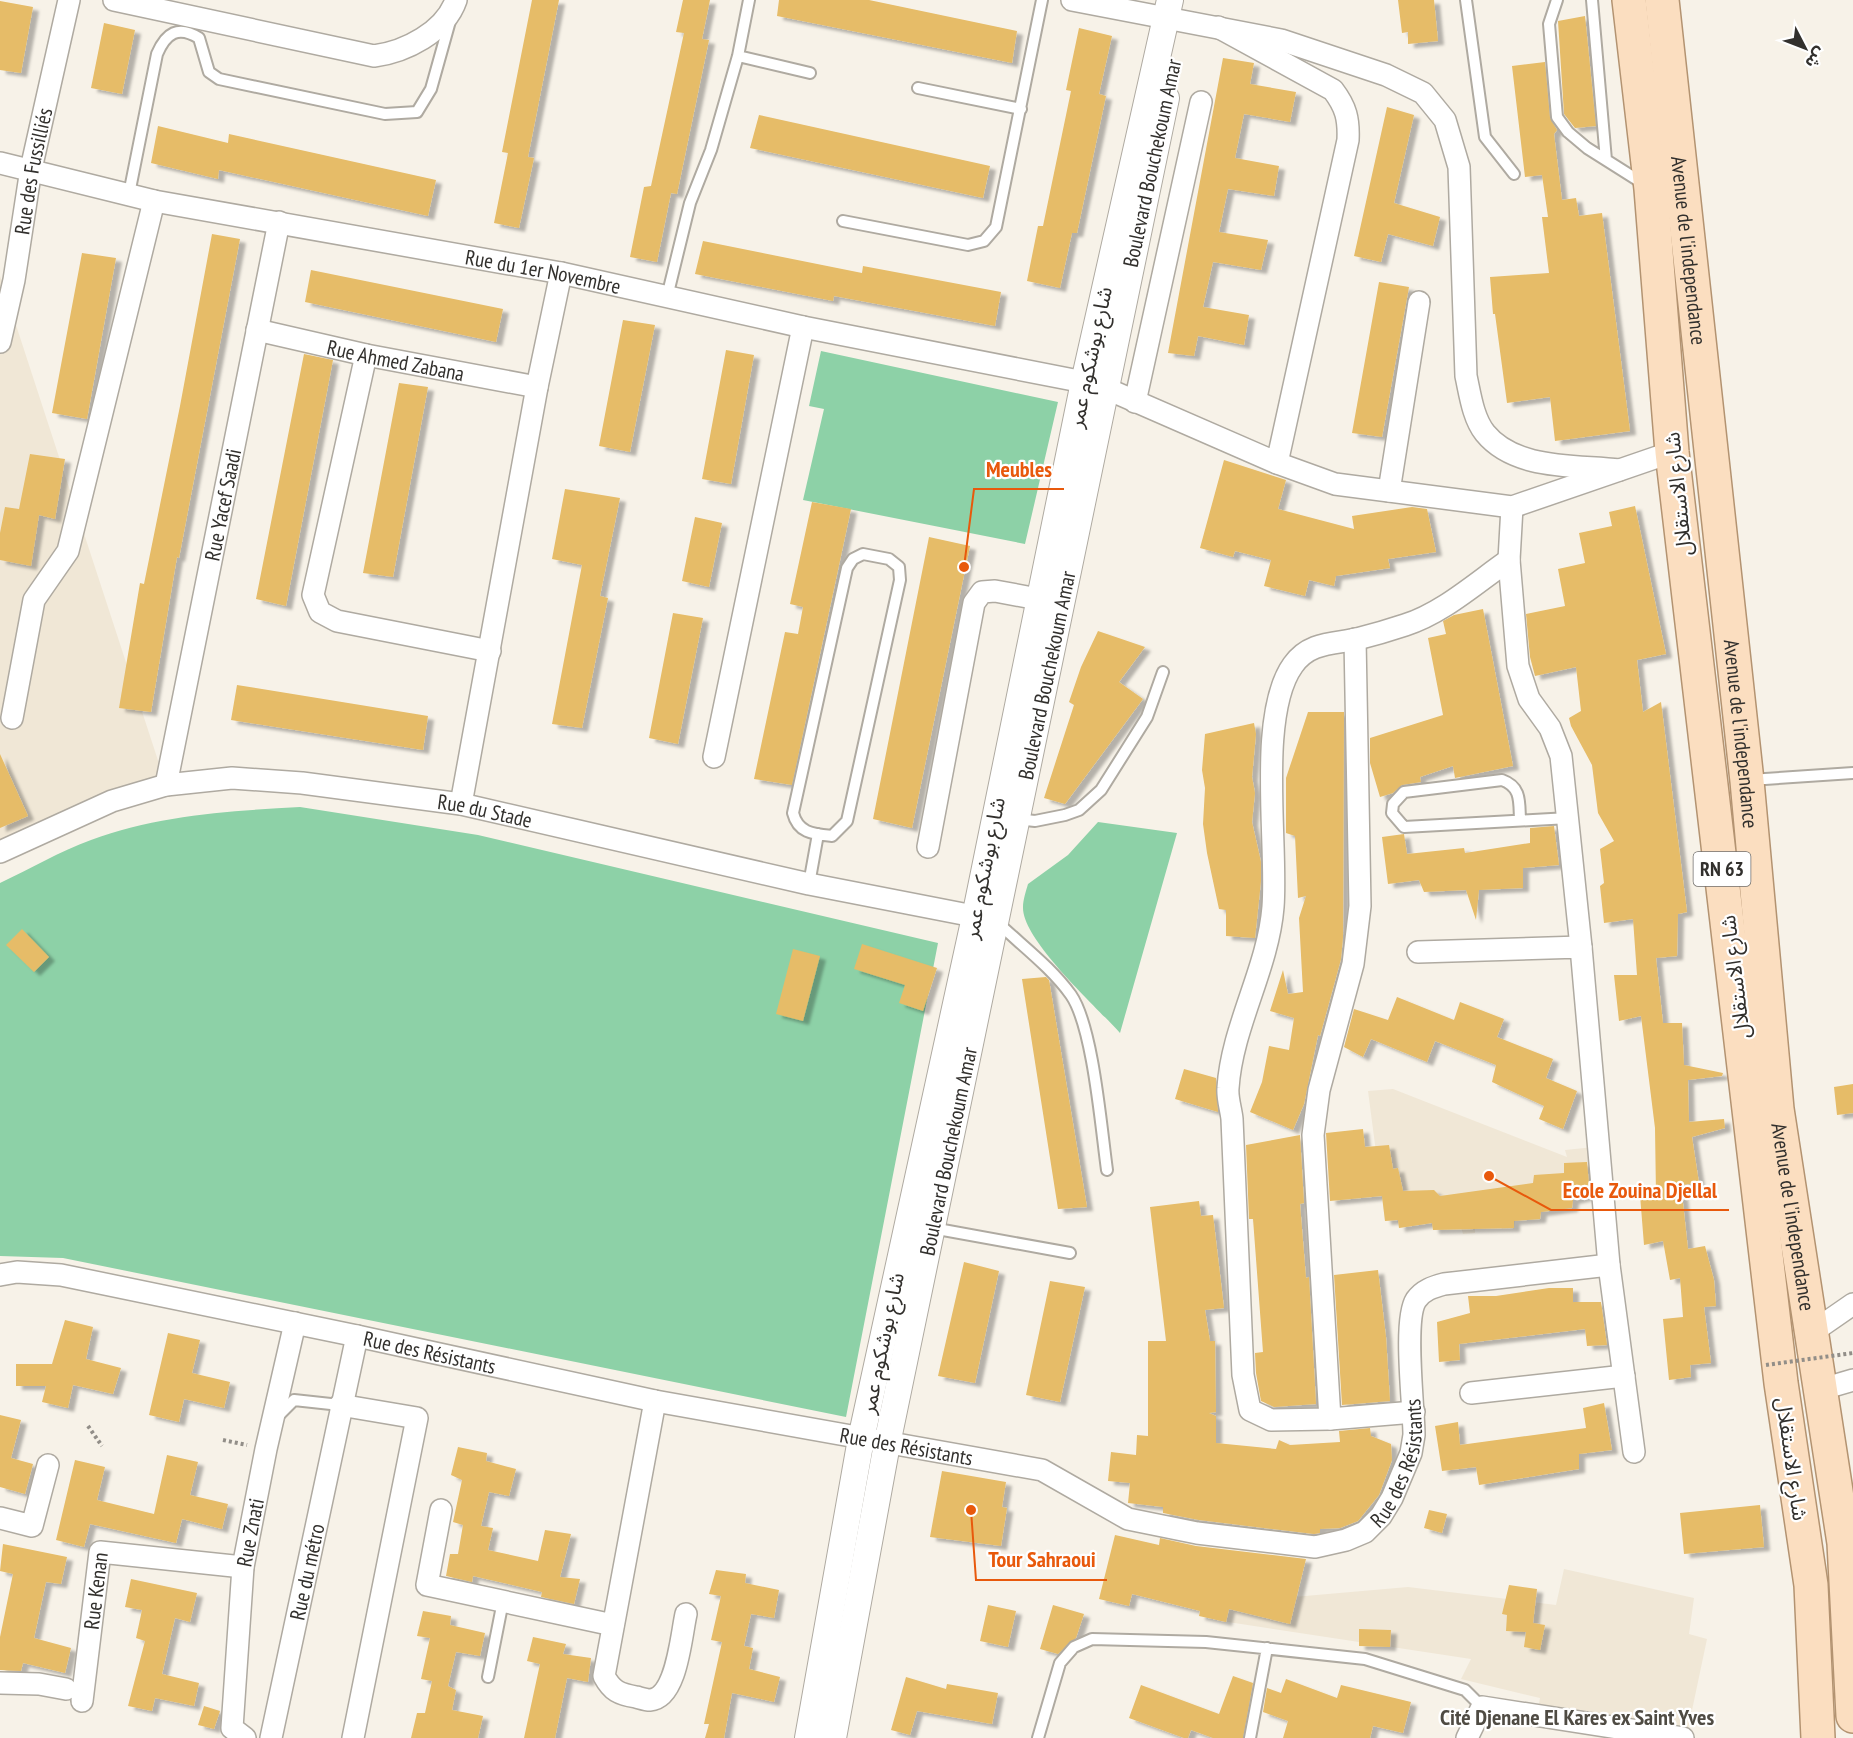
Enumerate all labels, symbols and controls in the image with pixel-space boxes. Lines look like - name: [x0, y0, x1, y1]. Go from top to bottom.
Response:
- north arrow: [1775, 18, 1835, 78]
- text: ش: [1801, 43, 1831, 73]
- street label: Boulevard Bouchekoum Amar: [1117, 56, 1187, 270]
- street label: Rue des Fussilliés: [8, 105, 58, 236]
- street label: Avenue de l'independance: [1666, 155, 1713, 346]
- street label: Rue du 1er Novembre: [463, 243, 623, 299]
- street label: شارع بوشكوم عمر: [1062, 284, 1121, 432]
- street label: Rue Ahmed Zabana: [325, 333, 466, 387]
- street label: شارع الاستقلال: [1658, 430, 1700, 557]
- street label: Rue Yacef Saadi: [198, 446, 247, 563]
- callout: Meubles: [974, 449, 1064, 489]
- text: Meubles: [986, 455, 1052, 483]
- street label: Boulevard Bouchekoum Amar: [1012, 568, 1081, 782]
- street label: Avenue de l'independance: [1718, 638, 1765, 829]
- street label: Rue du Stade: [436, 788, 535, 833]
- street label: شارع بوشكوم عمر: [957, 795, 1014, 943]
- road number: RN 63: [1694, 852, 1750, 886]
- street label: شارع الاستقلال: [1714, 913, 1758, 1040]
- street label: Boulevard Bouchekoum Amar: [913, 1044, 983, 1258]
- street label: Avenue de l'independance: [1766, 1121, 1821, 1313]
- callout: Ecole Zouina Djellal: [1551, 1170, 1729, 1210]
- text: Ecole Zouina Djellal: [1563, 1176, 1718, 1204]
- street label: شارع بوشكوم عمر: [854, 1270, 913, 1418]
- street label: Rue des Résistants: [361, 1324, 498, 1379]
- street label: شارع الاستقلال: [1768, 1395, 1814, 1523]
- street label: Rue des Résistants: [1364, 1398, 1428, 1533]
- street label: Rue des Résistants: [838, 1421, 975, 1471]
- street label: Rue Znati: [230, 1496, 270, 1569]
- street label: Rue du métro: [283, 1521, 330, 1623]
- callout: Tour Sahraoui: [976, 1540, 1107, 1580]
- text: Tour Sahraoui: [988, 1545, 1096, 1573]
- street label: Rue Kenan: [77, 1551, 113, 1631]
- district label: Cité Djenane El Kares ex Saint Yves: [1440, 1703, 1714, 1731]

